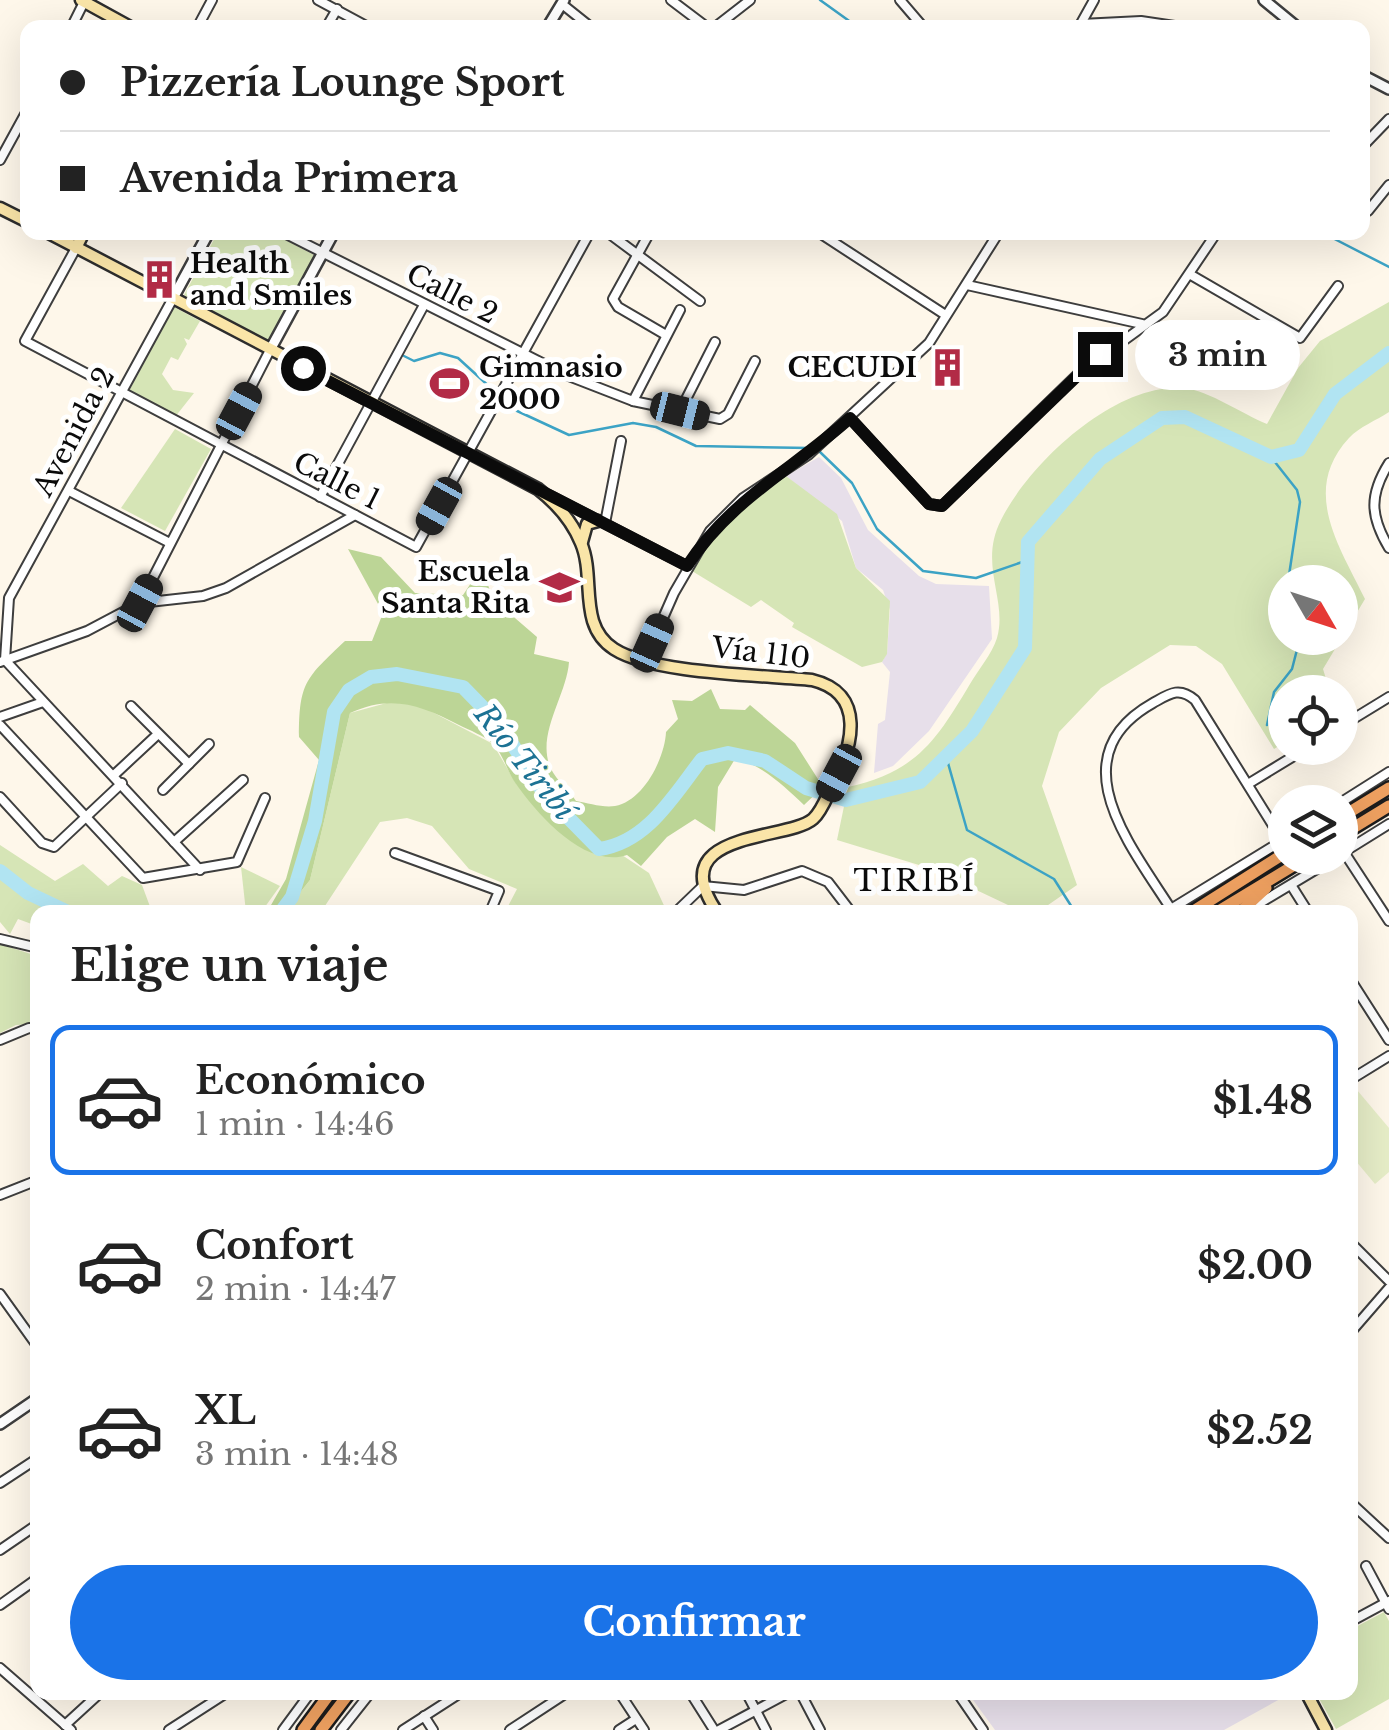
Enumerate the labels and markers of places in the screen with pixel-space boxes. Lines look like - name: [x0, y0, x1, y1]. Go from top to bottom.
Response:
- place label: Health and Smiles: [190, 246, 352, 313]
- building icon: Health and Smiles: [139, 258, 181, 300]
- building icon: CECUDI: [926, 346, 968, 388]
- place label: Gimnasio 2000: [479, 350, 623, 417]
- place label: CECUDI: [787, 350, 917, 385]
- sports icon: Gimnasio 2000: [428, 362, 470, 404]
- place label: Escuela Santa Rita: [381, 554, 530, 621]
- school or university icon: Escuela Santa Rita: [539, 566, 581, 608]

